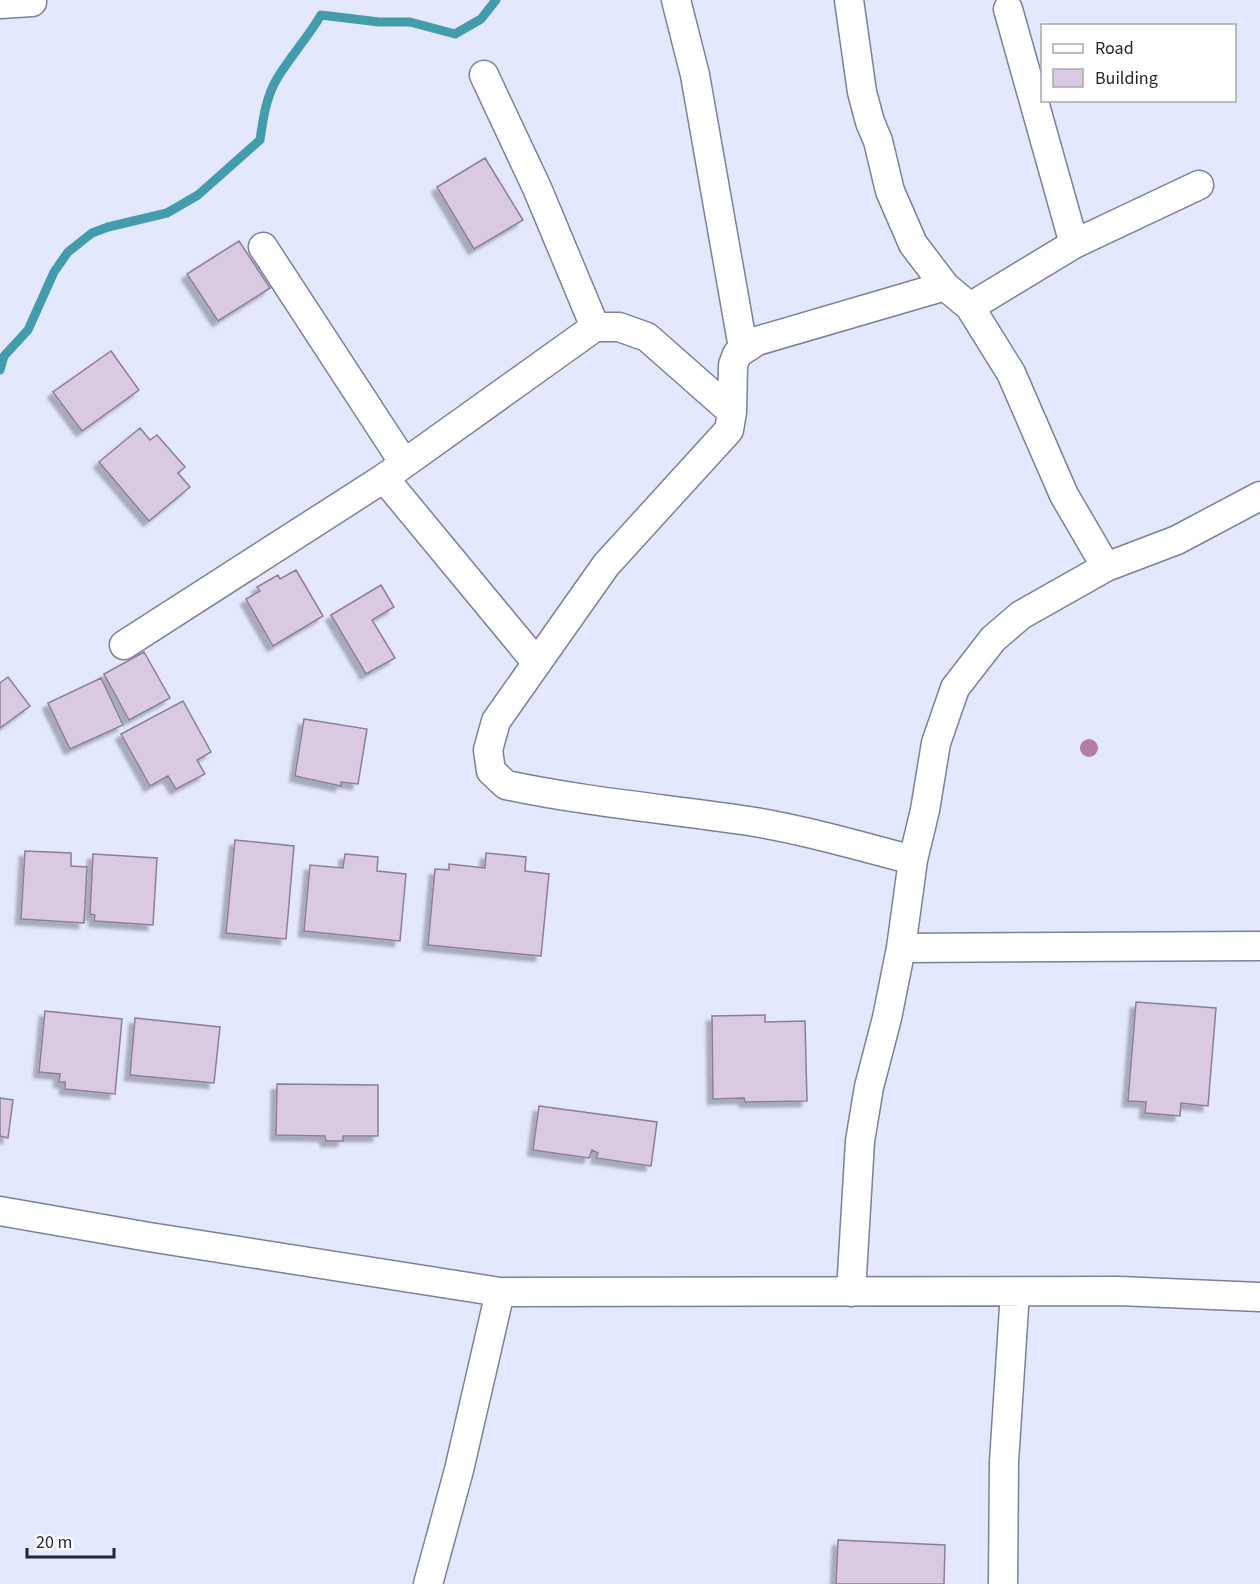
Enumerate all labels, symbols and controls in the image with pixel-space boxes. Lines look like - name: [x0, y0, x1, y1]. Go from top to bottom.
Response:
- legend: [1041, 24, 1236, 102]
- text: Road: [1095, 36, 1134, 61]
- text: Building: [1095, 66, 1158, 91]
- scale bar: [27, 1521, 114, 1559]
- text: 20 m: [36, 1530, 72, 1555]

